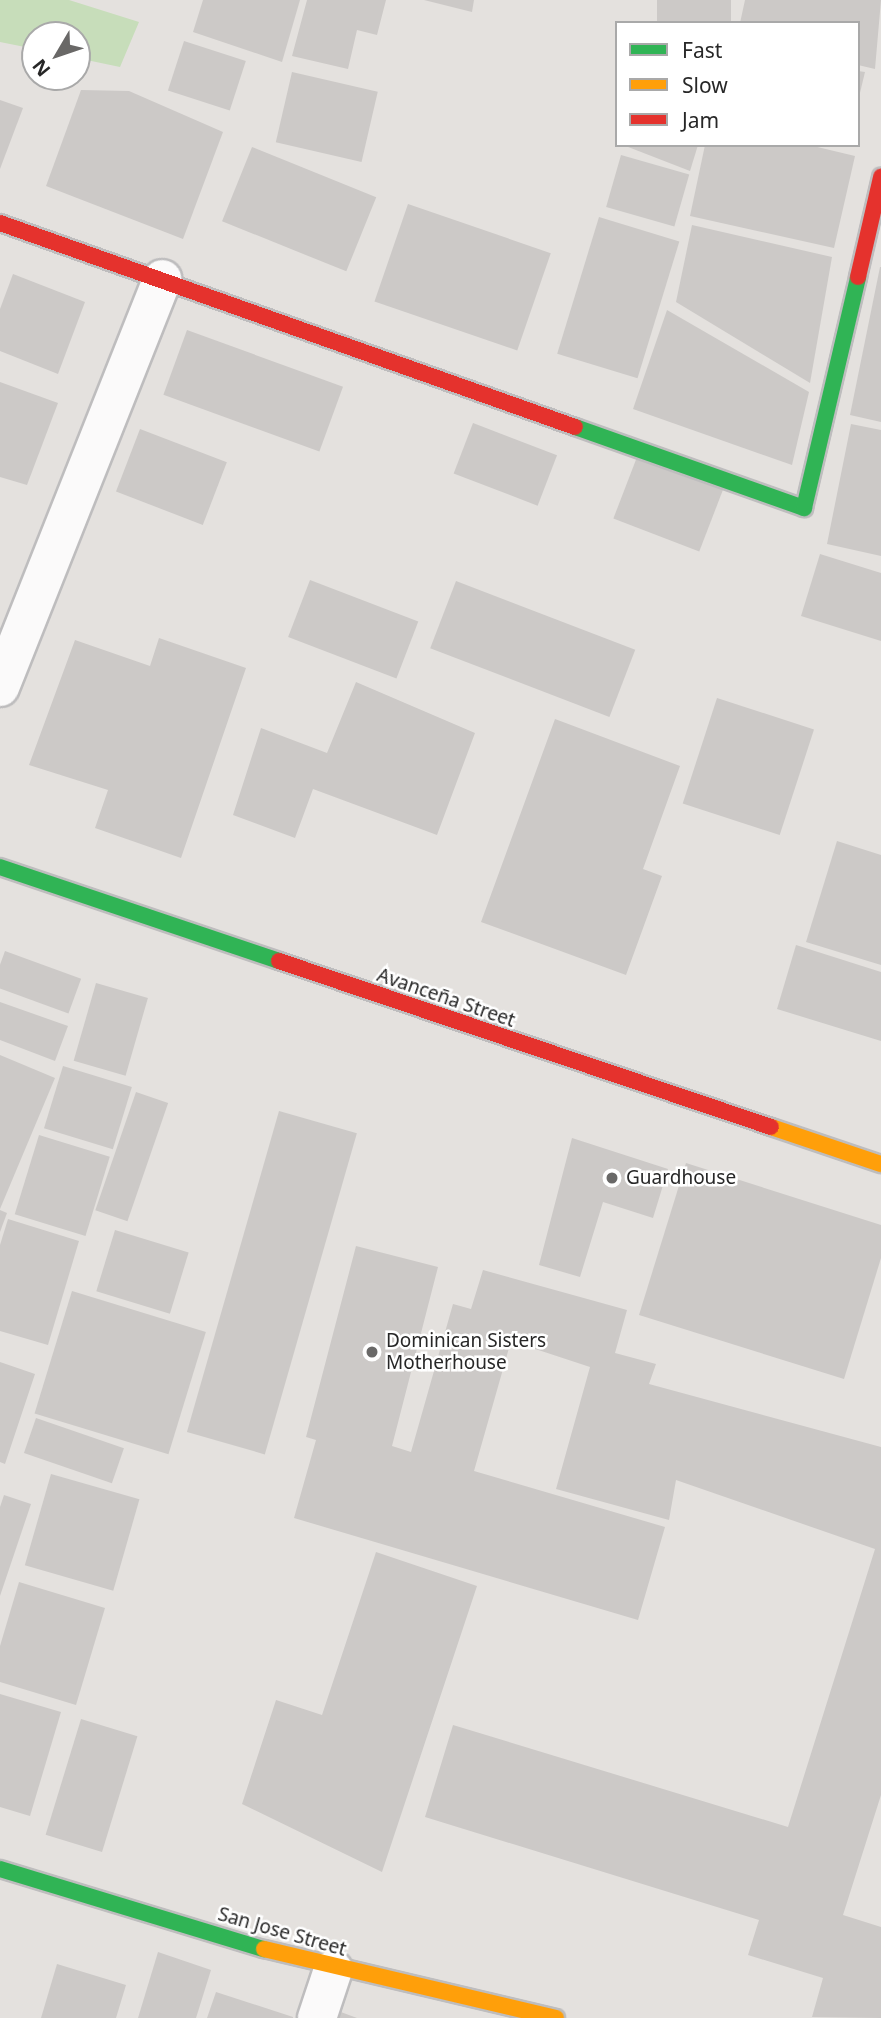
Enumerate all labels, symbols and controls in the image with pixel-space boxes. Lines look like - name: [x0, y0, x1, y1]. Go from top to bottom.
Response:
- north arrow: [21, 21, 91, 91]
- legend: [615, 21, 860, 147]
- text: Fast: [682, 36, 722, 64]
- text: N: [26, 54, 56, 82]
- text: Slow: [682, 71, 728, 99]
- text: Jam: [682, 106, 719, 134]
- street label: Avanceña Street: [374, 964, 518, 1032]
- place label: Guardhouse: [626, 1167, 736, 1189]
- marker: Guardhouse: [604, 1170, 620, 1186]
- place label: Dominican Sisters Motherhouse: [386, 1330, 546, 1374]
- marker: Dominican Sisters Motherhouse: [364, 1344, 380, 1360]
- street label: San Jose Street: [215, 1903, 349, 1961]

